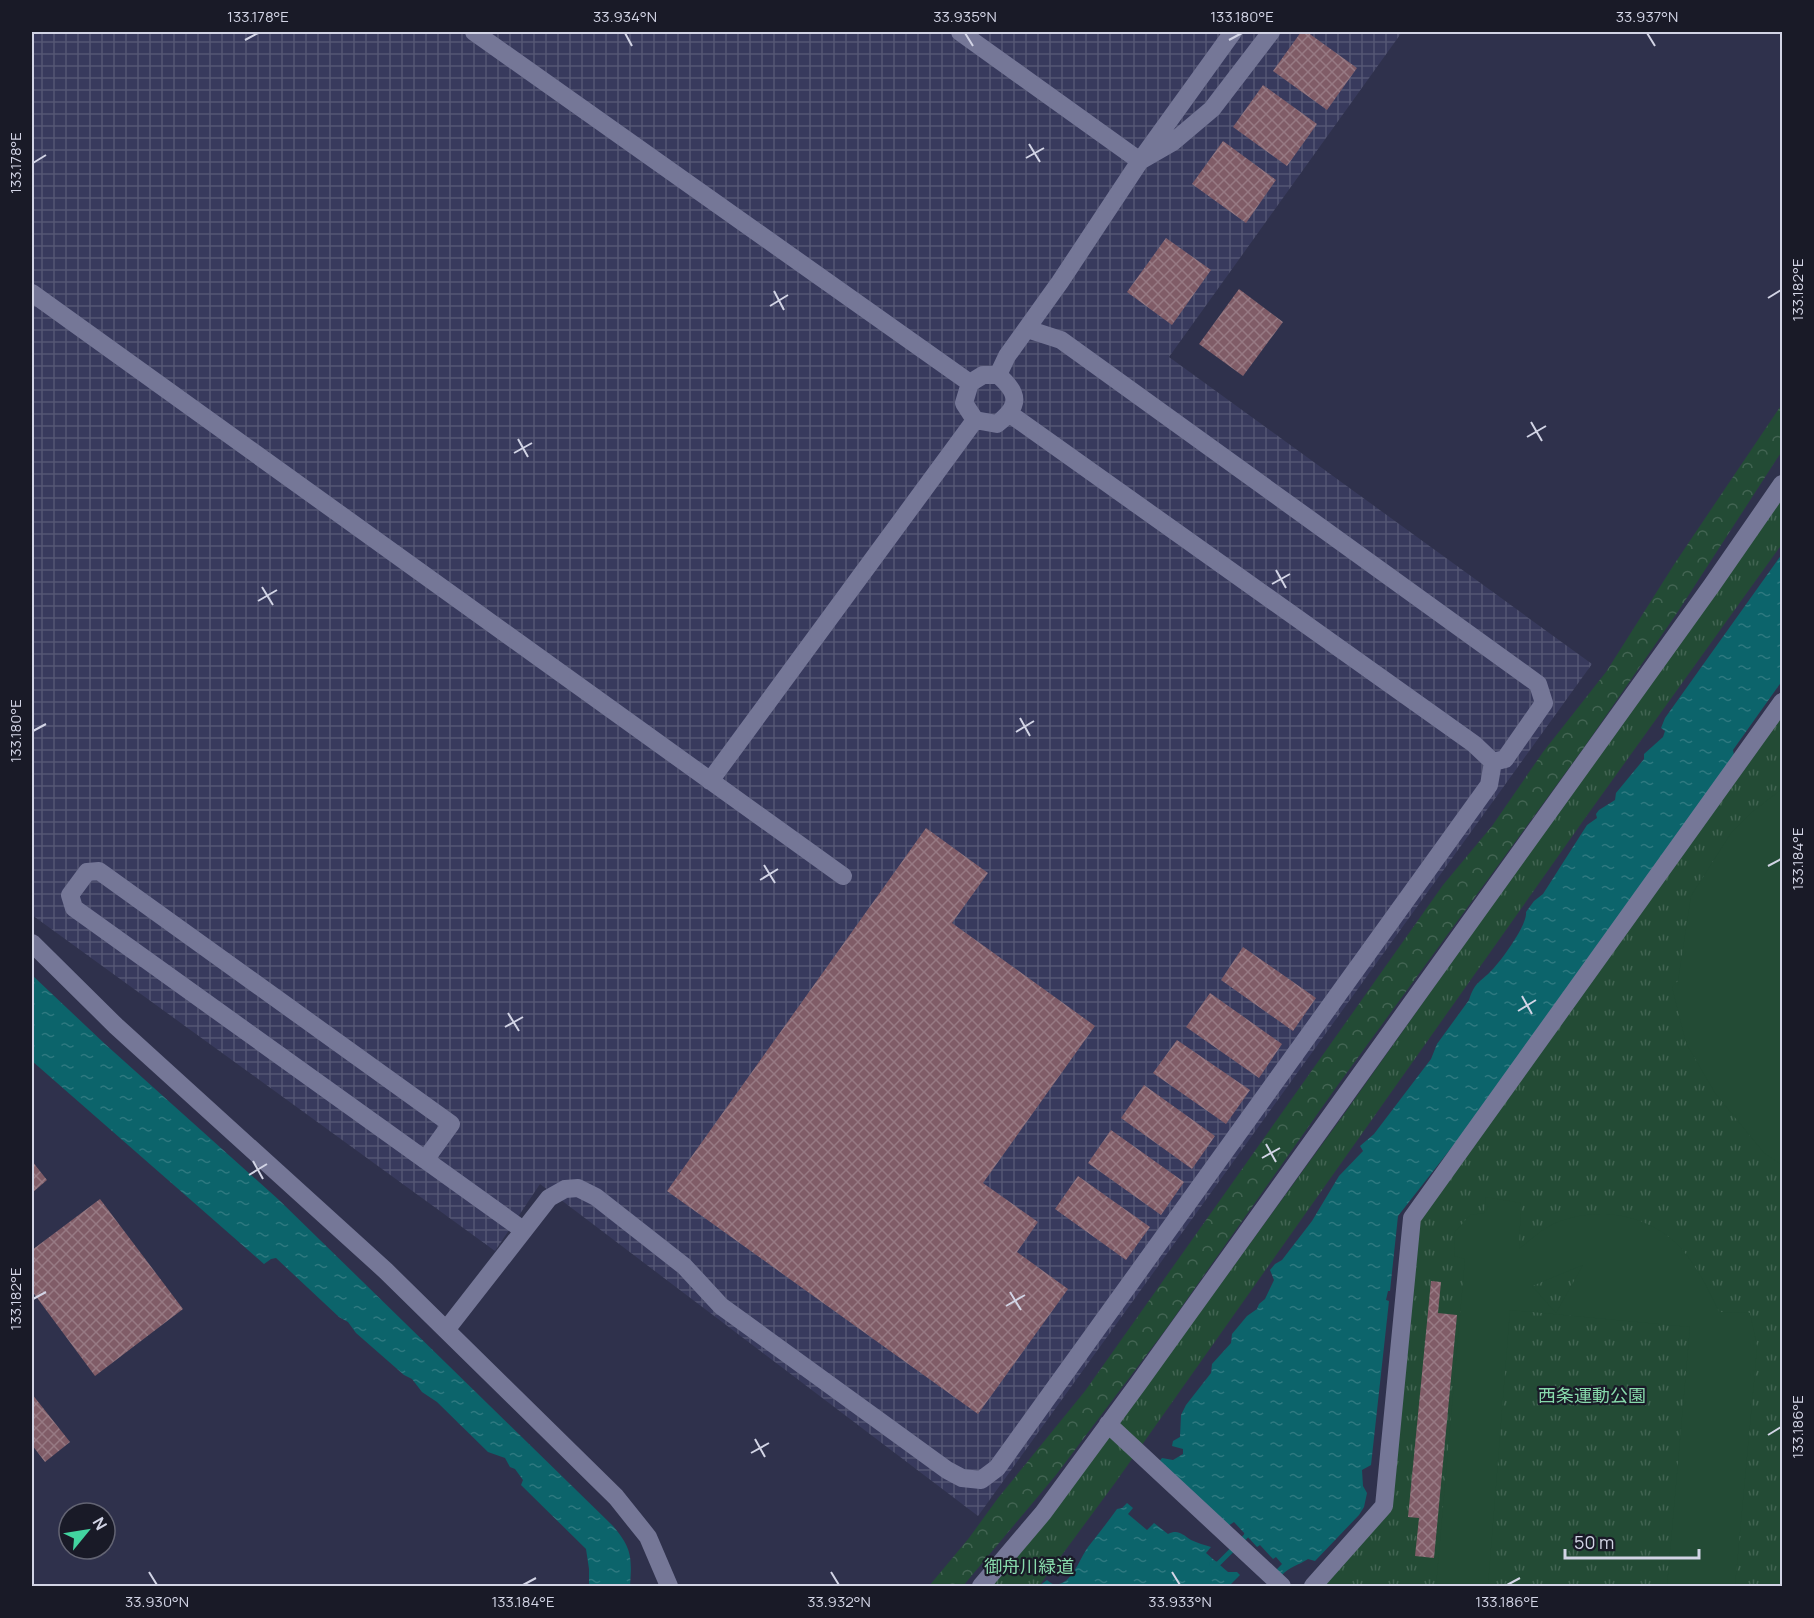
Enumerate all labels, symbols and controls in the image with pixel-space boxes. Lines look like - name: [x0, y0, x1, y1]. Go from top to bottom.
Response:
- text: 133.178°E: [227, 6, 289, 27]
- text: 33.934°N: [593, 6, 657, 27]
- text: 33.935°N: [933, 6, 997, 27]
- text: 133.180°E: [1210, 6, 1274, 27]
- text: 33.937°N: [1616, 6, 1678, 27]
- text: 133.178°E: [5, 132, 26, 194]
- text: 133.182°E: [1787, 259, 1808, 321]
- text: 133.180°E: [5, 699, 26, 763]
- text: 133.184°E: [1787, 827, 1808, 891]
- text: 133.182°E: [5, 1268, 26, 1330]
- park label: 西条運動公園: [1538, 1383, 1646, 1407]
- text: 133.186°E: [1787, 1395, 1808, 1459]
- north arrow: [57, 1501, 117, 1561]
- text: N: [88, 1513, 112, 1534]
- scale bar: [1565, 1522, 1698, 1560]
- text: 50 m: [1574, 1530, 1614, 1554]
- park label: 御舟川緑道: [984, 1554, 1074, 1578]
- text: 33.930°N: [125, 1591, 189, 1612]
- text: 133.184°E: [491, 1591, 555, 1612]
- text: 33.932°N: [807, 1591, 871, 1612]
- text: 33.933°N: [1148, 1591, 1212, 1612]
- text: 133.186°E: [1475, 1591, 1539, 1612]

